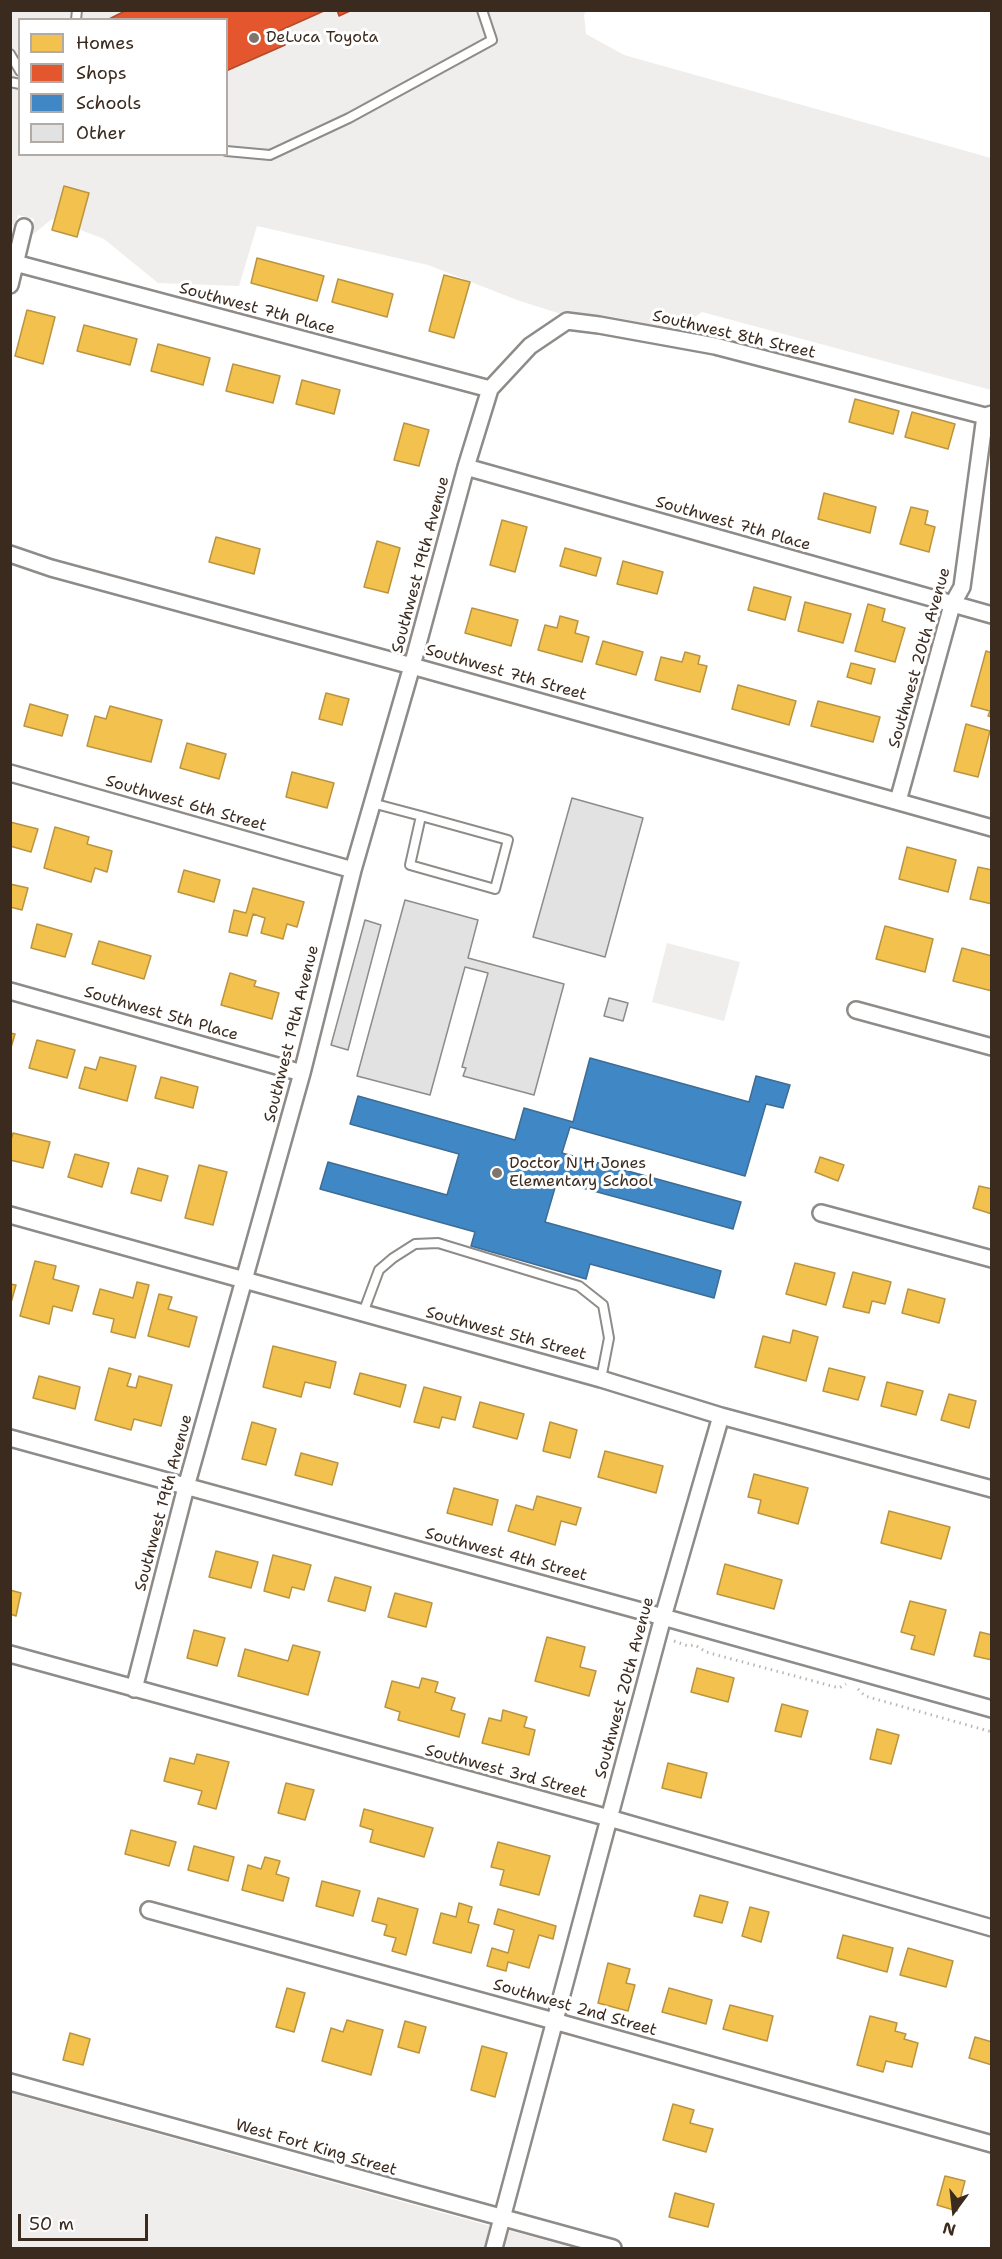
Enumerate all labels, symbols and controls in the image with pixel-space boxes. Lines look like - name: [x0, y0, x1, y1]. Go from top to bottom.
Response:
- legend: [18, 18, 228, 156]
- place label: DeLuca Toyota: [266, 28, 378, 48]
- text: Homes: [76, 31, 134, 55]
- marker: DeLuca Toyota: [247, 31, 261, 45]
- text: Shops: [76, 61, 127, 85]
- text: Schools: [76, 91, 142, 115]
- text: Other: [76, 121, 126, 145]
- street label: Southwest 7th Place: [177, 279, 337, 339]
- street label: Southwest 8th Street: [651, 307, 817, 363]
- street label: Southwest 19th Avenue: [388, 475, 454, 655]
- street label: Southwest 7th Place: [653, 493, 813, 555]
- street label: Southwest 20th Avenue: [885, 565, 955, 751]
- street label: Southwest 7th Street: [423, 641, 589, 705]
- street label: Southwest 6th Street: [103, 772, 269, 836]
- street label: Southwest 19th Avenue: [261, 943, 323, 1125]
- street label: Southwest 5th Place: [82, 983, 240, 1045]
- place label: Doctor N H Jones Elementary School: [509, 1154, 653, 1192]
- marker: Doctor N H Jones Elementary School: [490, 1166, 504, 1180]
- street label: Southwest 5th Street: [424, 1303, 588, 1365]
- street label: Southwest 19th Avenue: [131, 1413, 197, 1593]
- street label: Southwest 4th Street: [423, 1524, 589, 1586]
- street label: Southwest 20th Avenue: [592, 1595, 658, 1781]
- street label: Southwest 3rd Street: [423, 1741, 589, 1803]
- street label: Southwest 2nd Street: [491, 1975, 659, 2041]
- street label: West Fort King Street: [233, 2116, 399, 2180]
- north arrow: [924, 2181, 984, 2241]
- scale bar: [21, 2202, 152, 2240]
- text: 50 m: [29, 2212, 74, 2236]
- text: N: [940, 2217, 958, 2241]

